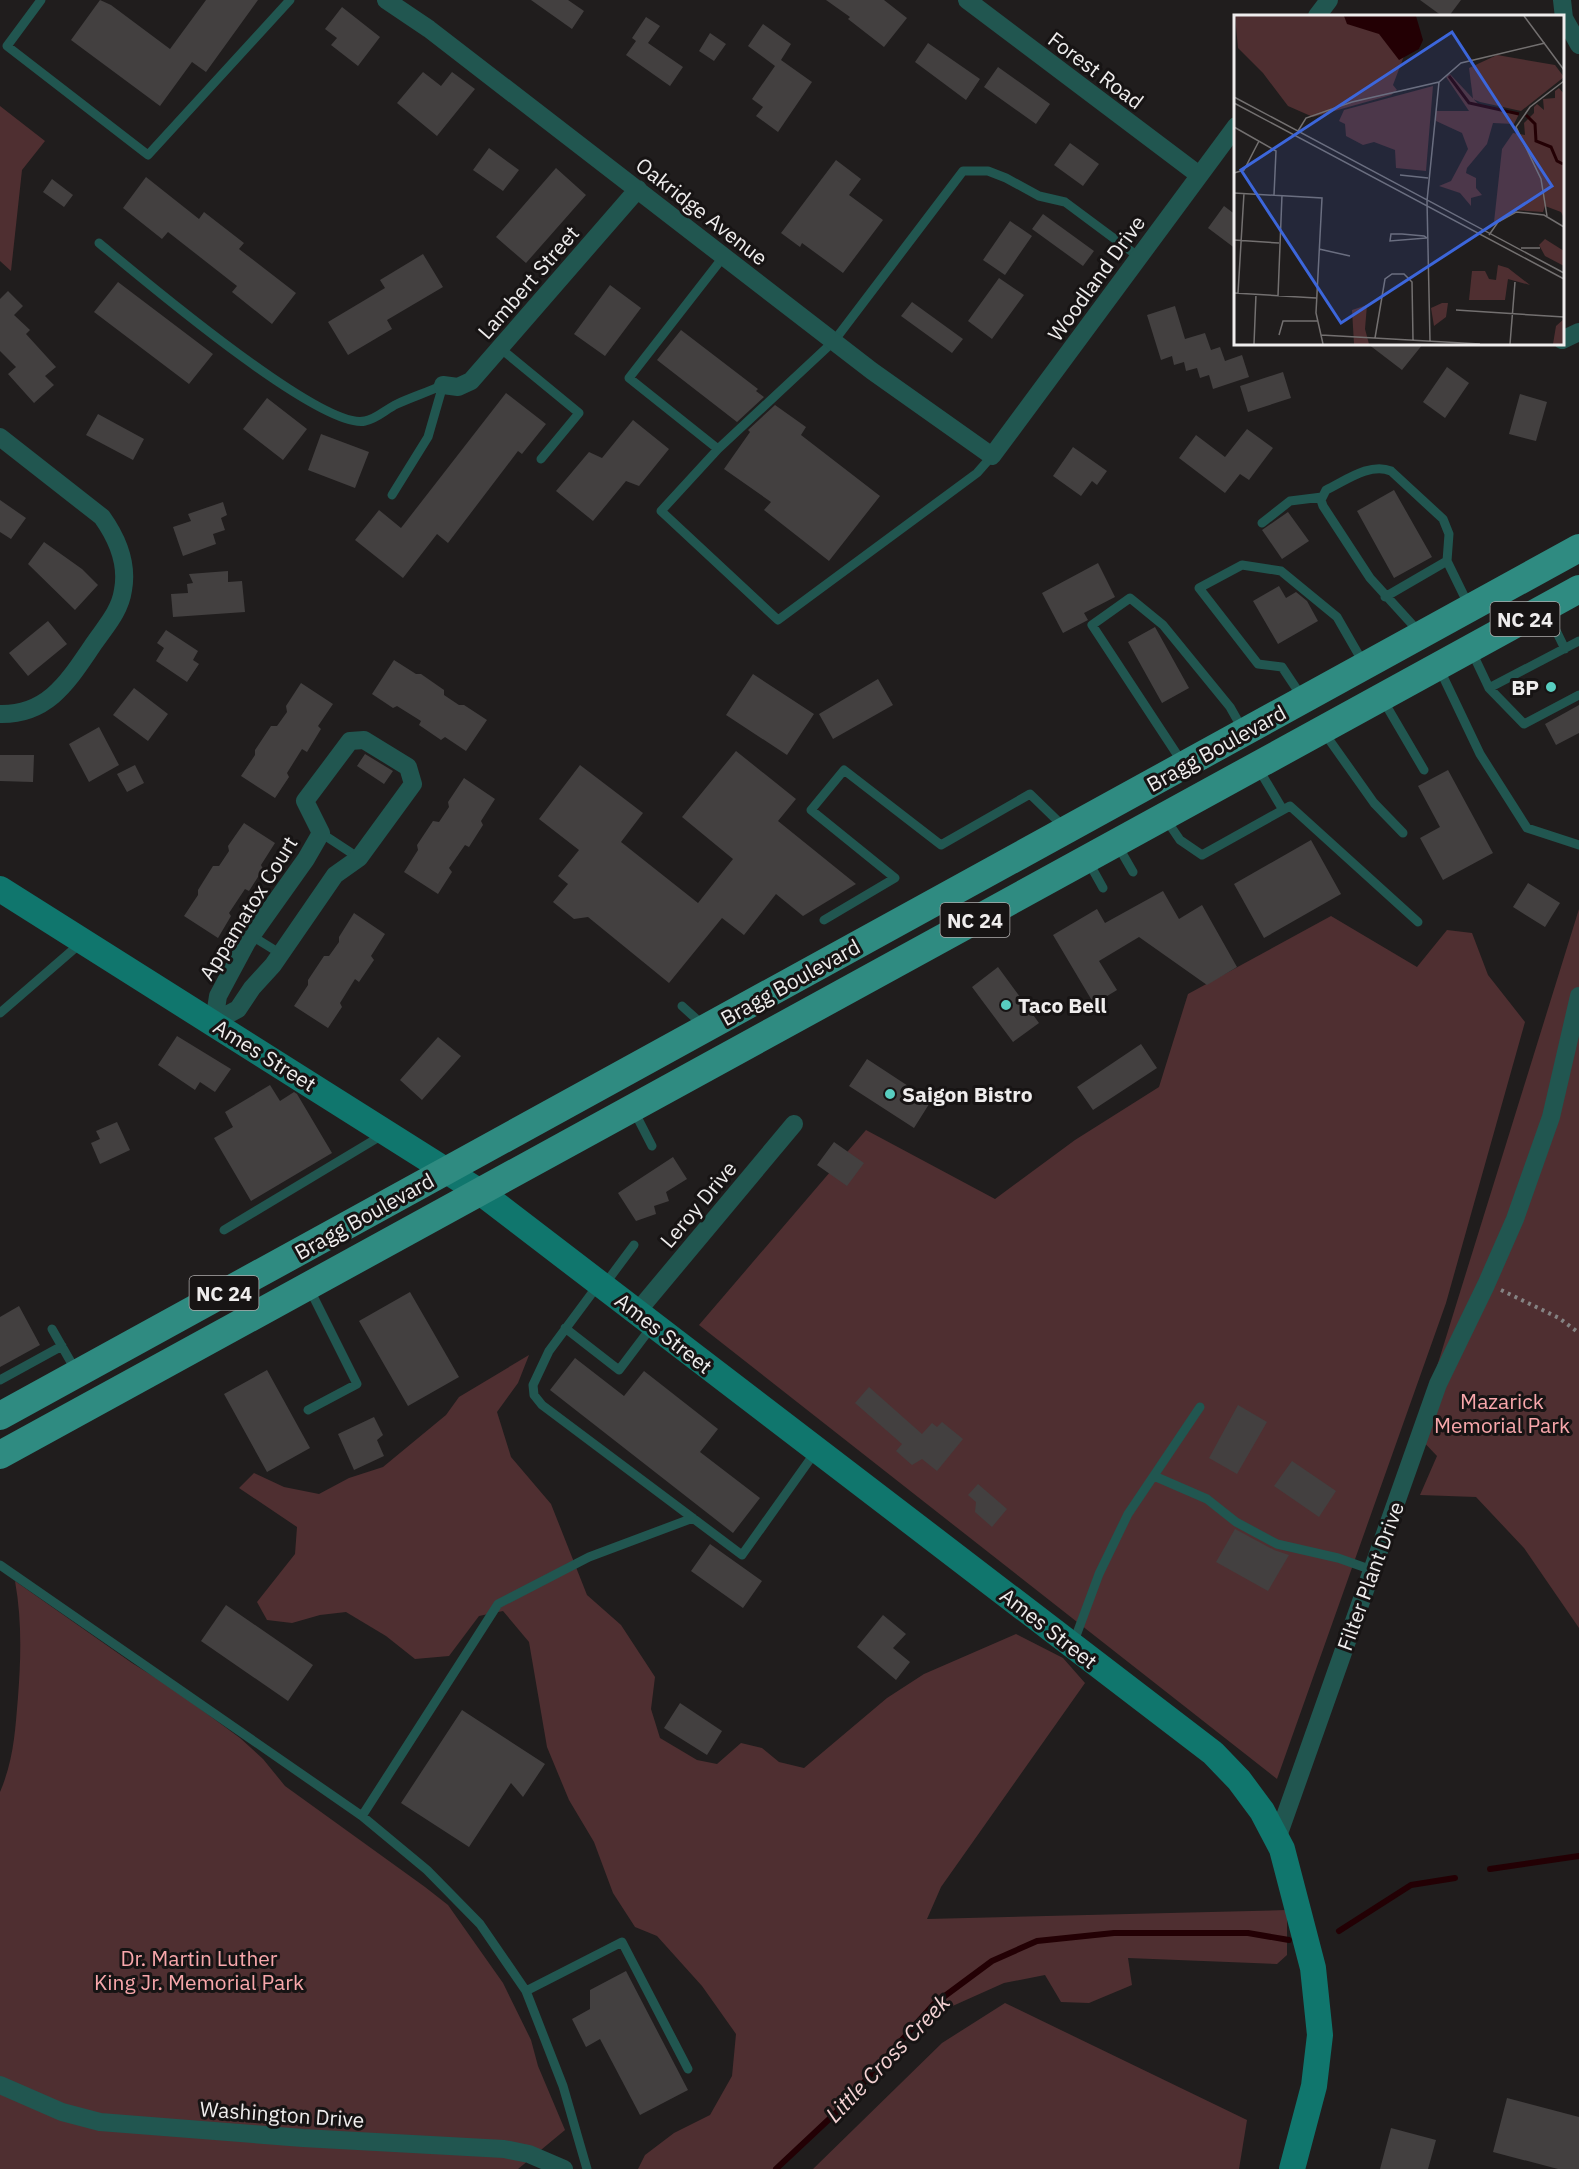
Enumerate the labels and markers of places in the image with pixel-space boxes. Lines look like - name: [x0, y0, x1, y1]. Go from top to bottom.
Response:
- place label: BP: [1511, 673, 1539, 701]
- marker: BP: [1544, 680, 1558, 694]
- place label: Taco Bell: [1018, 991, 1107, 1019]
- marker: Taco Bell: [999, 998, 1013, 1012]
- place label: Saigon Bistro: [902, 1080, 1033, 1108]
- marker: Saigon Bistro: [883, 1087, 897, 1101]

